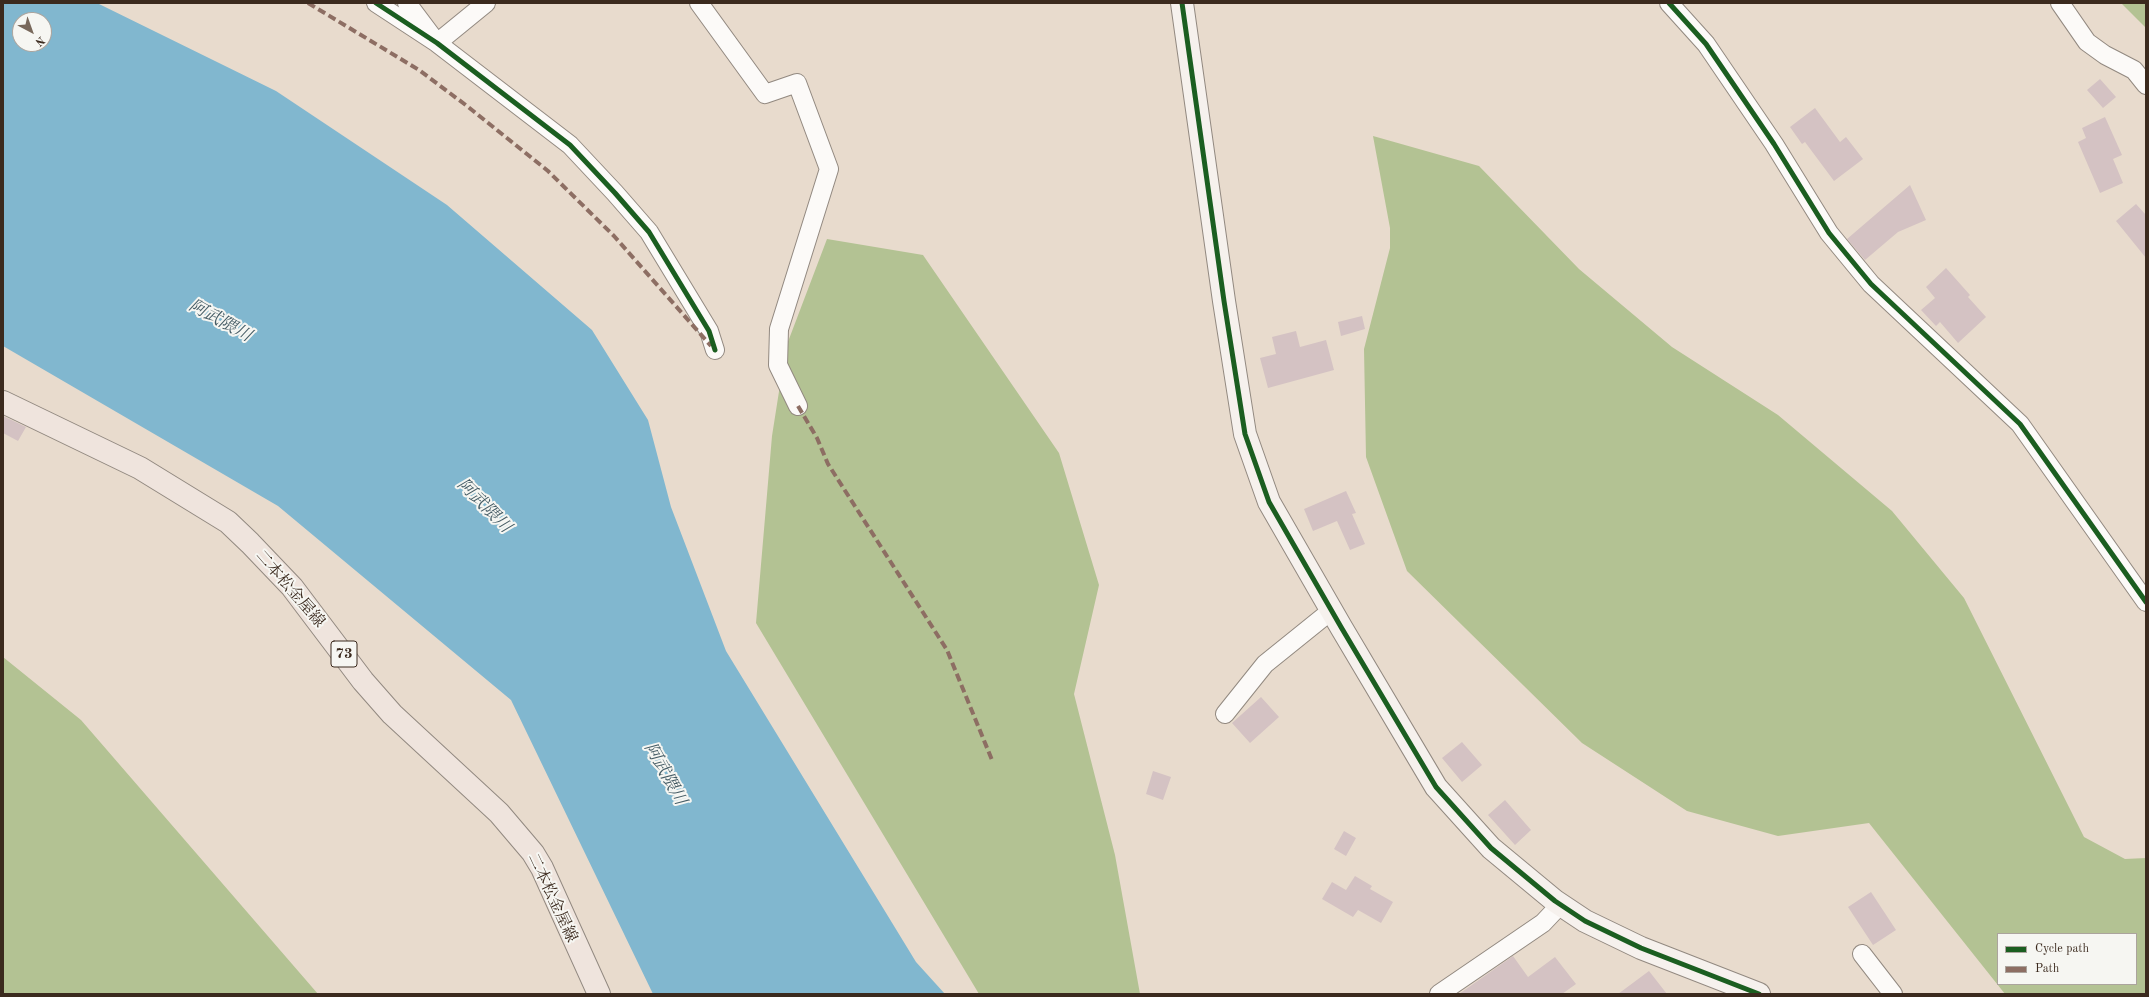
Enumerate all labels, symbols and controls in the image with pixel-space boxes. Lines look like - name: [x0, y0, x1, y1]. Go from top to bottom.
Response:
- north arrow: [12, 12, 52, 52]
- text: N: [33, 34, 46, 48]
- water label: 阿武隈川: [185, 296, 255, 346]
- water label: 阿武隈川: [453, 475, 515, 537]
- street label: 二本松金屋線: [251, 546, 329, 632]
- road number: 73: [331, 641, 357, 667]
- water label: 阿武隈川: [640, 739, 690, 809]
- street label: 二本松金屋線: [523, 850, 581, 946]
- legend: [1997, 933, 2137, 985]
- text: Cycle path: [2035, 943, 2089, 955]
- text: Path: [2035, 963, 2059, 975]

